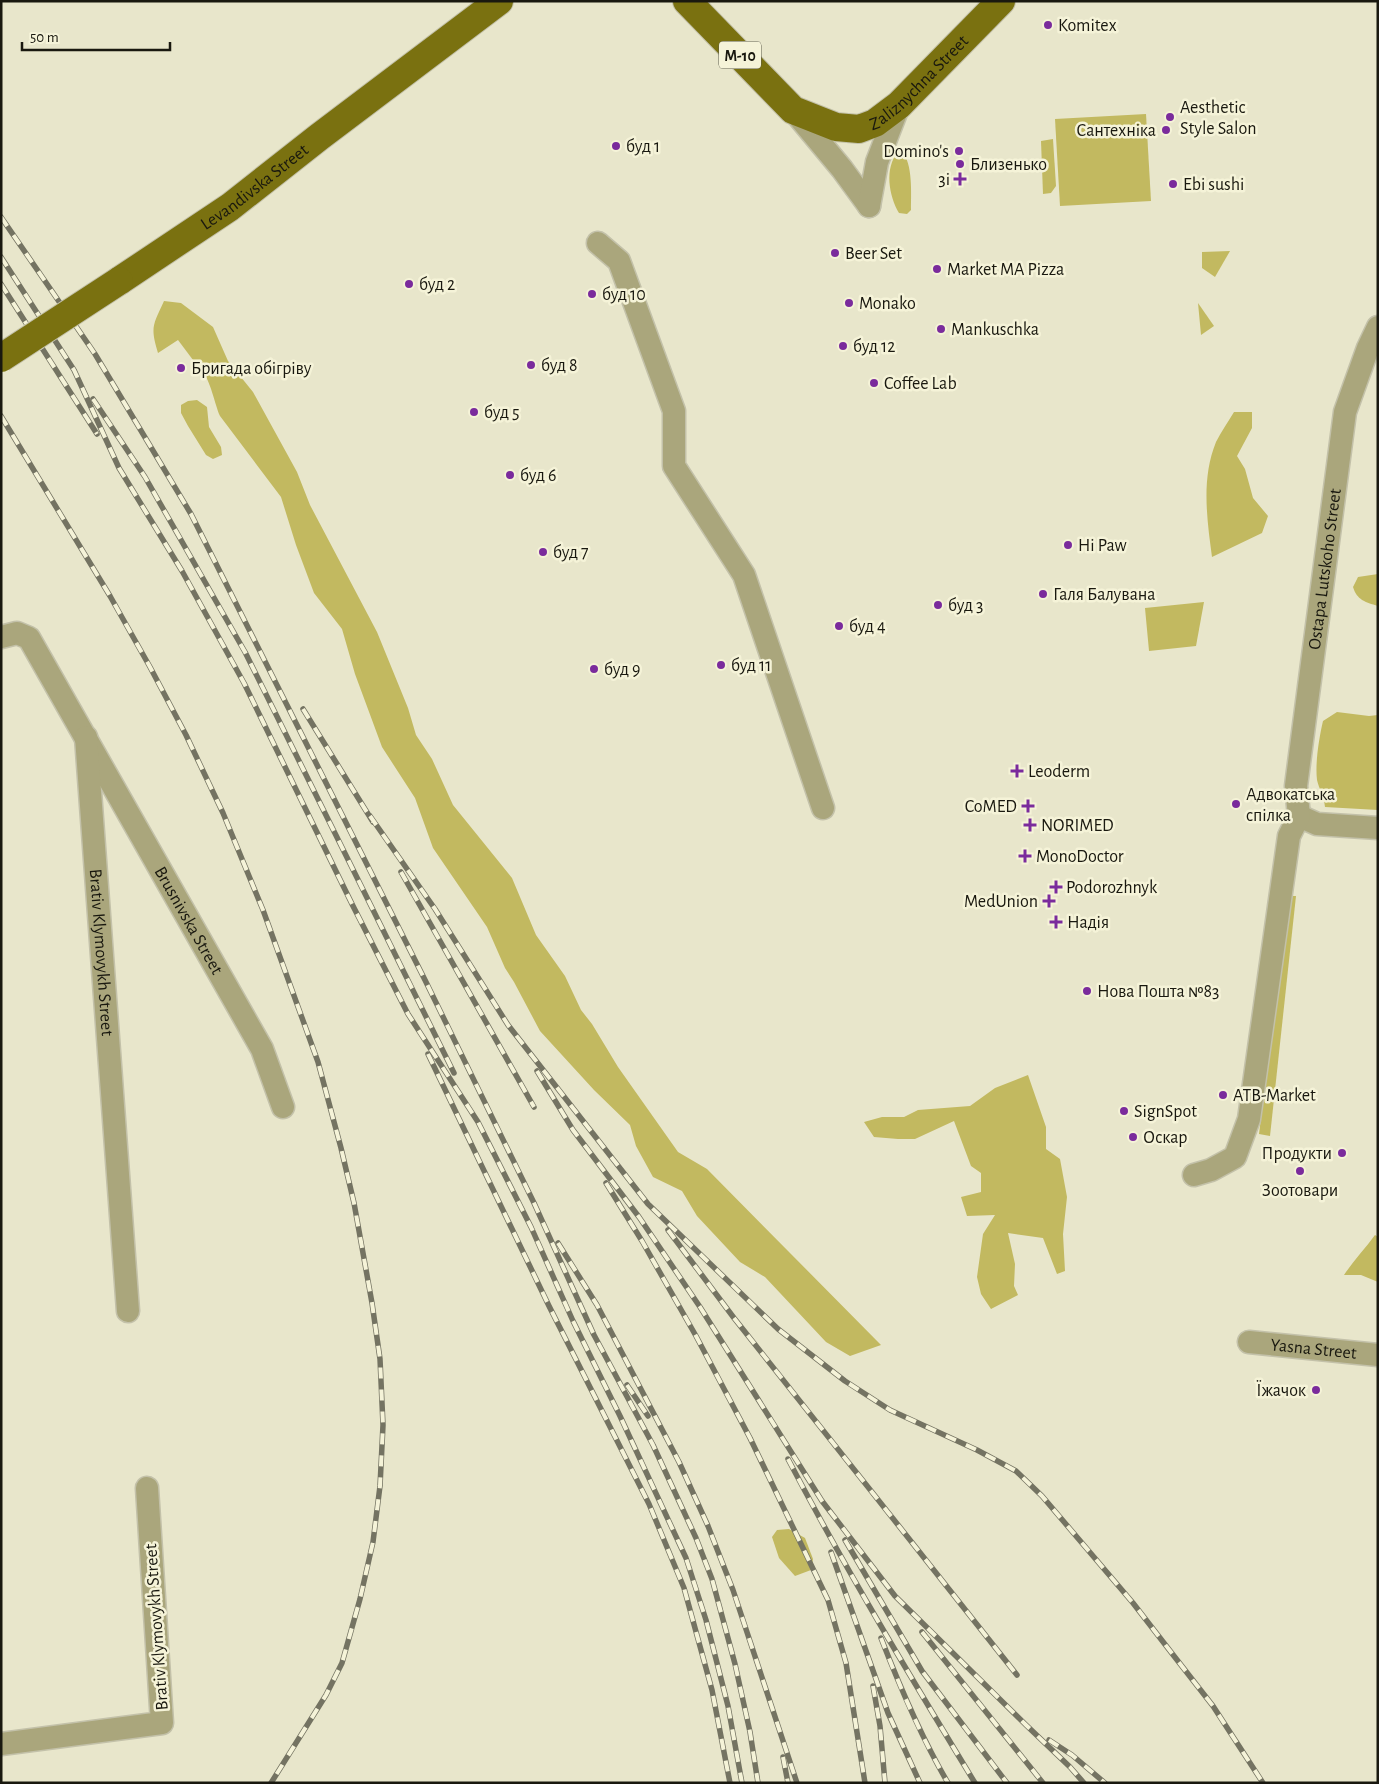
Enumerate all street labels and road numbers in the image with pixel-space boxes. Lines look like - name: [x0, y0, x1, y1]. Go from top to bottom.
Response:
- street label: Zaliznychna Street: [867, 32, 972, 134]
- road number: М-10: [719, 42, 761, 68]
- street label: Levandivska Street: [198, 141, 312, 234]
- street label: Ostapa Lutskoho Street: [1306, 487, 1345, 651]
- street label: Brusnivska Street: [151, 864, 226, 978]
- street label: Brativ Klymovykh Street: [86, 868, 116, 1037]
- street label: Yasna Street: [1270, 1336, 1358, 1363]
- street label: Brativ Klymovykh Street: [142, 1543, 172, 1711]

